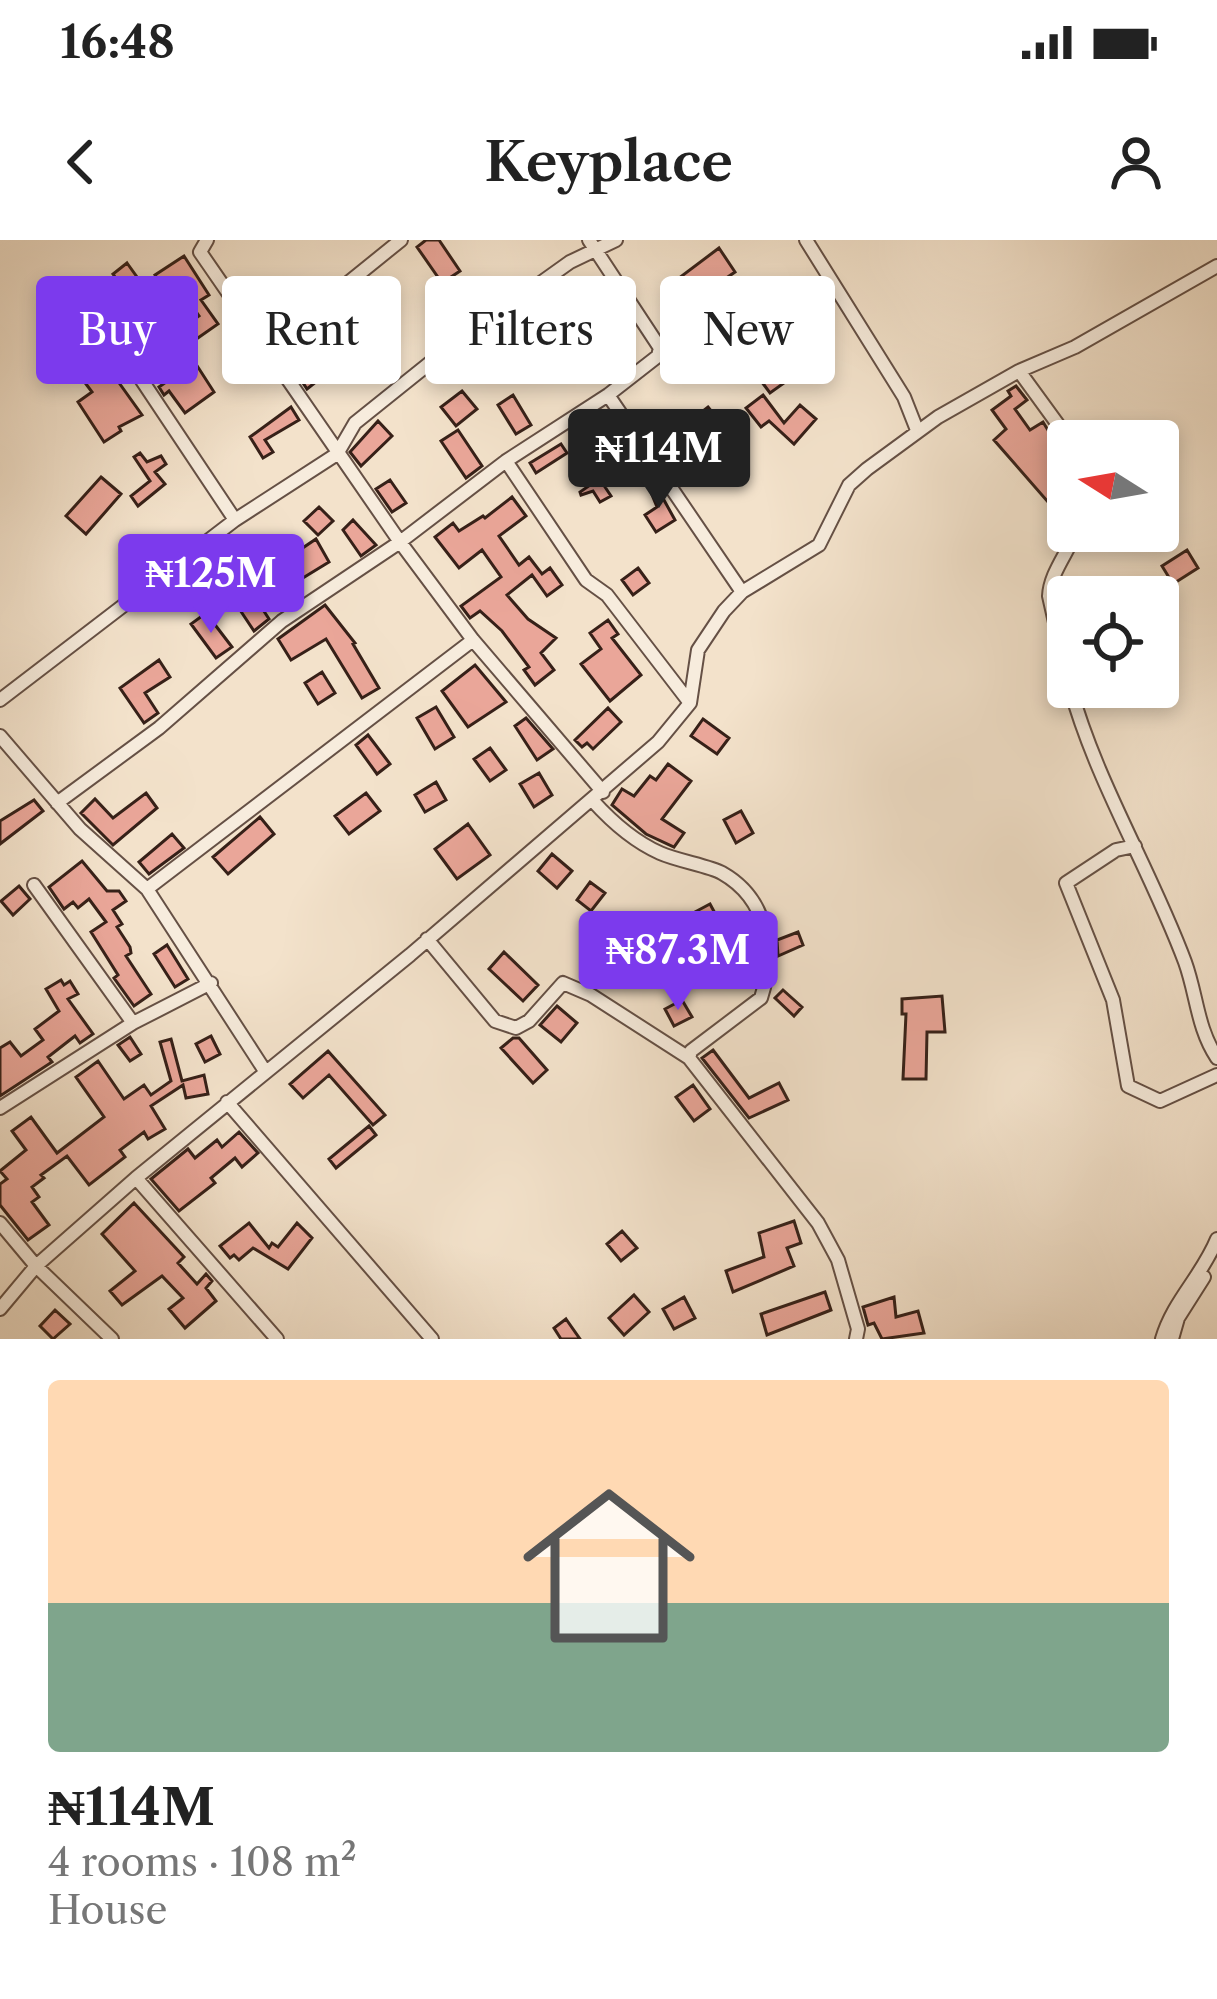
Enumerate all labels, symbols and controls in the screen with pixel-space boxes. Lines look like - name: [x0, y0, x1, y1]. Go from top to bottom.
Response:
- text: 16:48: [60, 14, 175, 70]
- icon: back: [48, 129, 114, 195]
- text: Keyplace: [484, 129, 733, 195]
- icon: person: [1103, 129, 1169, 195]
- chip: Buy: [36, 276, 198, 384]
- chip: Rent: [222, 276, 401, 384]
- chip: Filters: [425, 276, 636, 384]
- chip: New: [660, 276, 835, 384]
- pin: ₦114M: [575, 409, 743, 511]
- north arrow: [1047, 420, 1179, 552]
- map controls: [1047, 420, 1179, 708]
- text: ₦114M: [595, 424, 723, 472]
- pin: ₦125M: [127, 534, 295, 636]
- text: ₦125M: [145, 549, 277, 597]
- button: locate: [1047, 576, 1179, 708]
- pin: ₦87.3M: [580, 911, 776, 1013]
- text: ₦87.3M: [606, 926, 750, 974]
- icon: home: [501, 1458, 717, 1674]
- text: ₦114M: [48, 1776, 215, 1838]
- text: 4 rooms · 108 m²: [48, 1838, 357, 1886]
- text: House: [48, 1886, 167, 1934]

